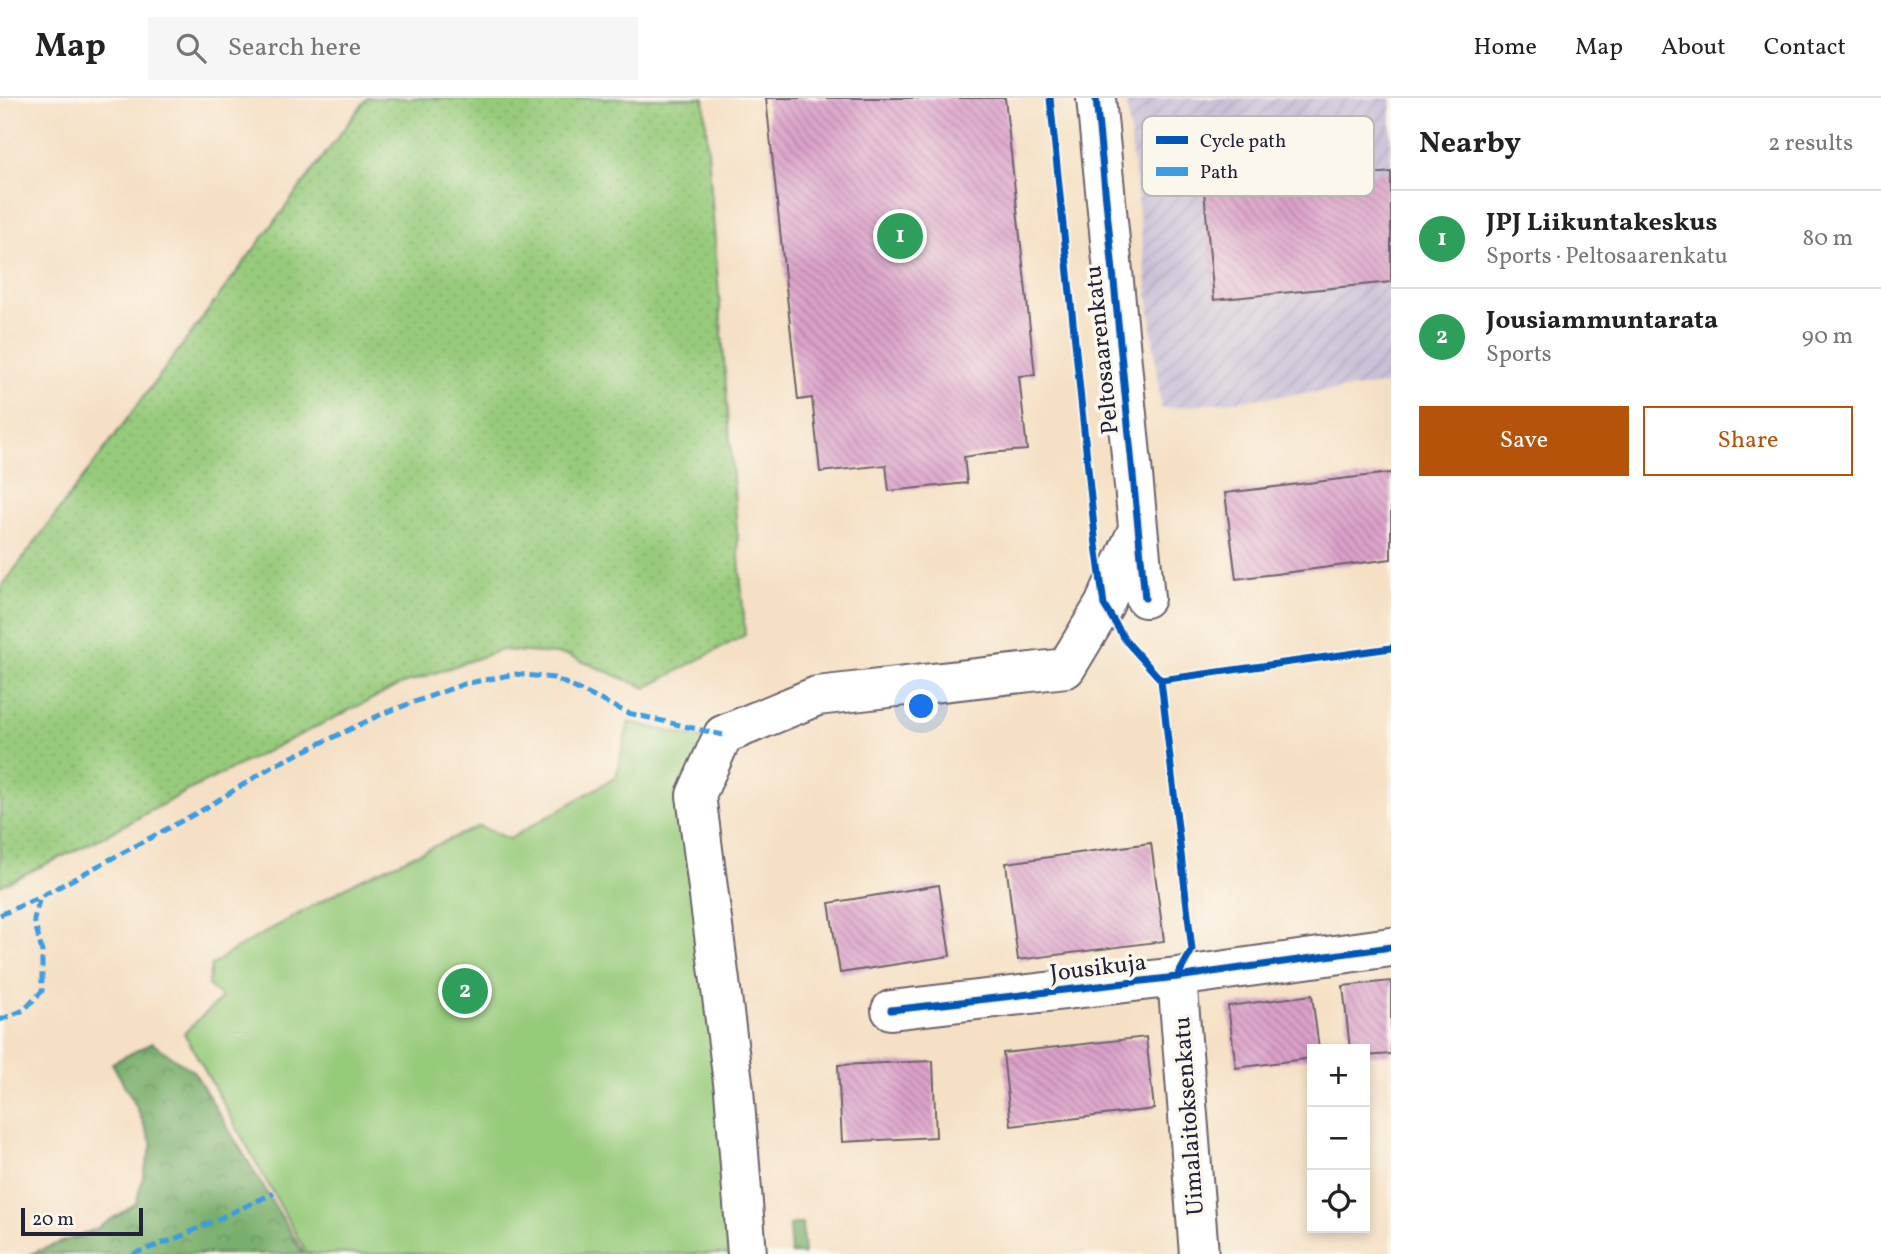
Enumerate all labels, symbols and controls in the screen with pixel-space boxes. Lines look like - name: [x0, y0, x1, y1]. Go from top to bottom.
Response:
- search box: [148, 17, 638, 80]
- text: Map: [35, 25, 106, 71]
- icon: search: [172, 29, 210, 67]
- text: Search here: [228, 30, 361, 66]
- text: Home: [1473, 31, 1537, 65]
- text: Map: [1575, 31, 1623, 65]
- text: About: [1661, 31, 1726, 65]
- text: Contact: [1764, 31, 1846, 65]
- legend: [1142, 116, 1374, 196]
- text: Nearby: [1419, 123, 1521, 165]
- text: 2 results: [1768, 128, 1853, 160]
- text: Cycle path: [1200, 129, 1286, 155]
- text: Path: [1200, 160, 1238, 186]
- text: JPJ Liikuntakeskus: [1486, 205, 1717, 241]
- pin: 1: [877, 210, 923, 262]
- text: 1: [1437, 223, 1447, 255]
- text: 80 m: [1803, 223, 1853, 255]
- text: Sports · Peltosaarenkatu: [1486, 241, 1728, 273]
- street label: Peltosaarenkatu: [1077, 264, 1129, 436]
- text: Jousiammuntarata: [1486, 303, 1718, 339]
- text: 2: [1436, 321, 1448, 353]
- text: 90 m: [1802, 321, 1853, 353]
- text: Sports: [1486, 339, 1552, 371]
- button: Save: [1419, 406, 1629, 476]
- button: Share: [1643, 406, 1853, 476]
- your location: [904, 689, 938, 723]
- street label: Jousikuja: [1048, 946, 1148, 992]
- pin: 2: [442, 965, 488, 1017]
- street label: Uimalaitoksenkatu: [1166, 1015, 1214, 1216]
- map controls: [1307, 1044, 1370, 1233]
- button: +: [1307, 1044, 1370, 1107]
- button: −: [1307, 1107, 1370, 1170]
- button: locate: [1307, 1170, 1370, 1233]
- scale bar: [21, 1205, 144, 1237]
- text: 20 m: [32, 1207, 74, 1233]

